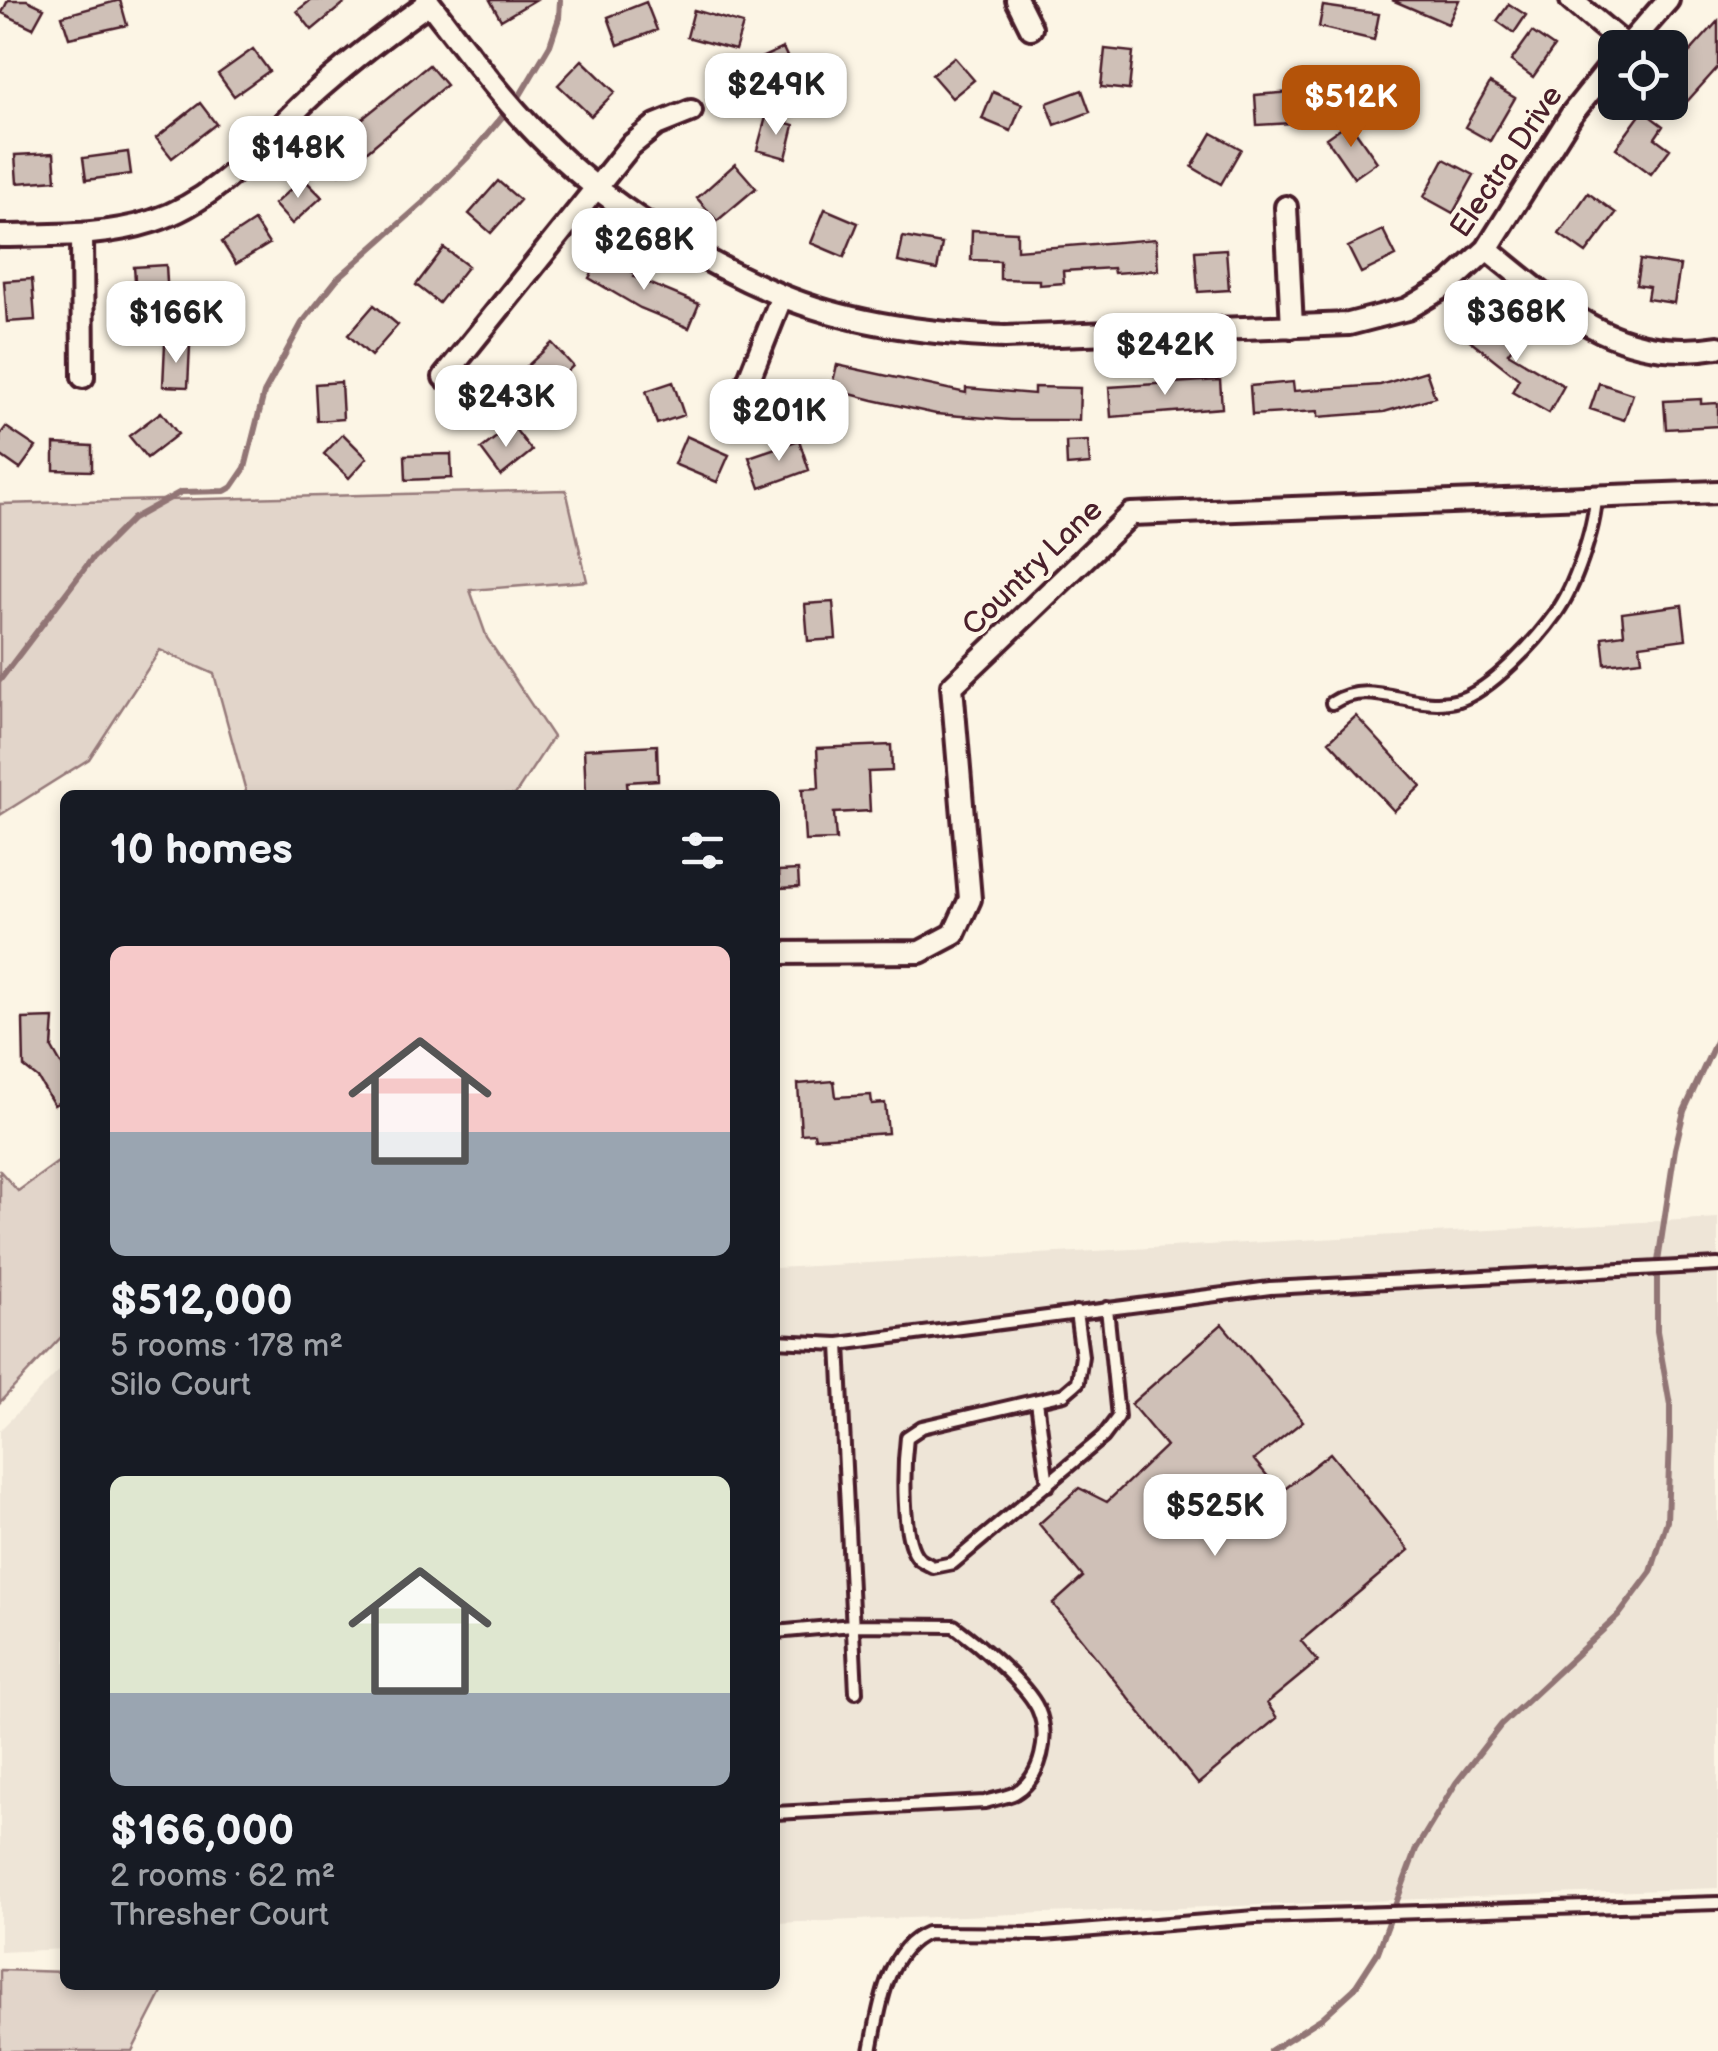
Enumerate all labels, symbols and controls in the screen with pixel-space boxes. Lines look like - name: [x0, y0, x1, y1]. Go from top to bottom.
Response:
- map controls: [1598, 30, 1688, 120]
- button: locate: [1598, 30, 1688, 120]
- pin: $249K: [706, 53, 846, 138]
- pin: $512K: [1281, 65, 1421, 150]
- text: $249K: [727, 66, 825, 105]
- text: $512K: [1304, 78, 1398, 117]
- street label: Electra Drive: [1443, 79, 1571, 244]
- pin: $148K: [228, 116, 368, 201]
- text: $148K: [251, 129, 345, 168]
- pin: $268K: [574, 208, 714, 293]
- text: $268K: [594, 221, 694, 260]
- pin: $368K: [1446, 280, 1586, 365]
- pin: $166K: [106, 281, 246, 366]
- text: $368K: [1466, 293, 1566, 332]
- text: $166K: [128, 294, 224, 333]
- pin: $242K: [1095, 313, 1235, 398]
- text: $242K: [1116, 326, 1214, 365]
- pin: $243K: [436, 365, 576, 450]
- text: $243K: [457, 378, 555, 417]
- pin: $201K: [709, 379, 849, 464]
- text: $201K: [732, 392, 826, 431]
- street label: Country Lane: [955, 492, 1110, 644]
- icon: filters: [675, 823, 730, 878]
- text: 10 homes: [110, 825, 293, 876]
- icon: home: [330, 1011, 510, 1191]
- text: $512,000: [110, 1276, 293, 1327]
- text: 5 rooms · 178 m²: [110, 1327, 343, 1366]
- text: Silo Court: [110, 1366, 251, 1405]
- pin: $525K: [1145, 1474, 1285, 1559]
- text: $525K: [1166, 1487, 1264, 1526]
- icon: home: [330, 1541, 510, 1721]
- text: $166,000: [110, 1806, 294, 1857]
- text: 2 rooms · 62 m²: [110, 1857, 335, 1896]
- text: Thresher Court: [110, 1896, 329, 1935]

